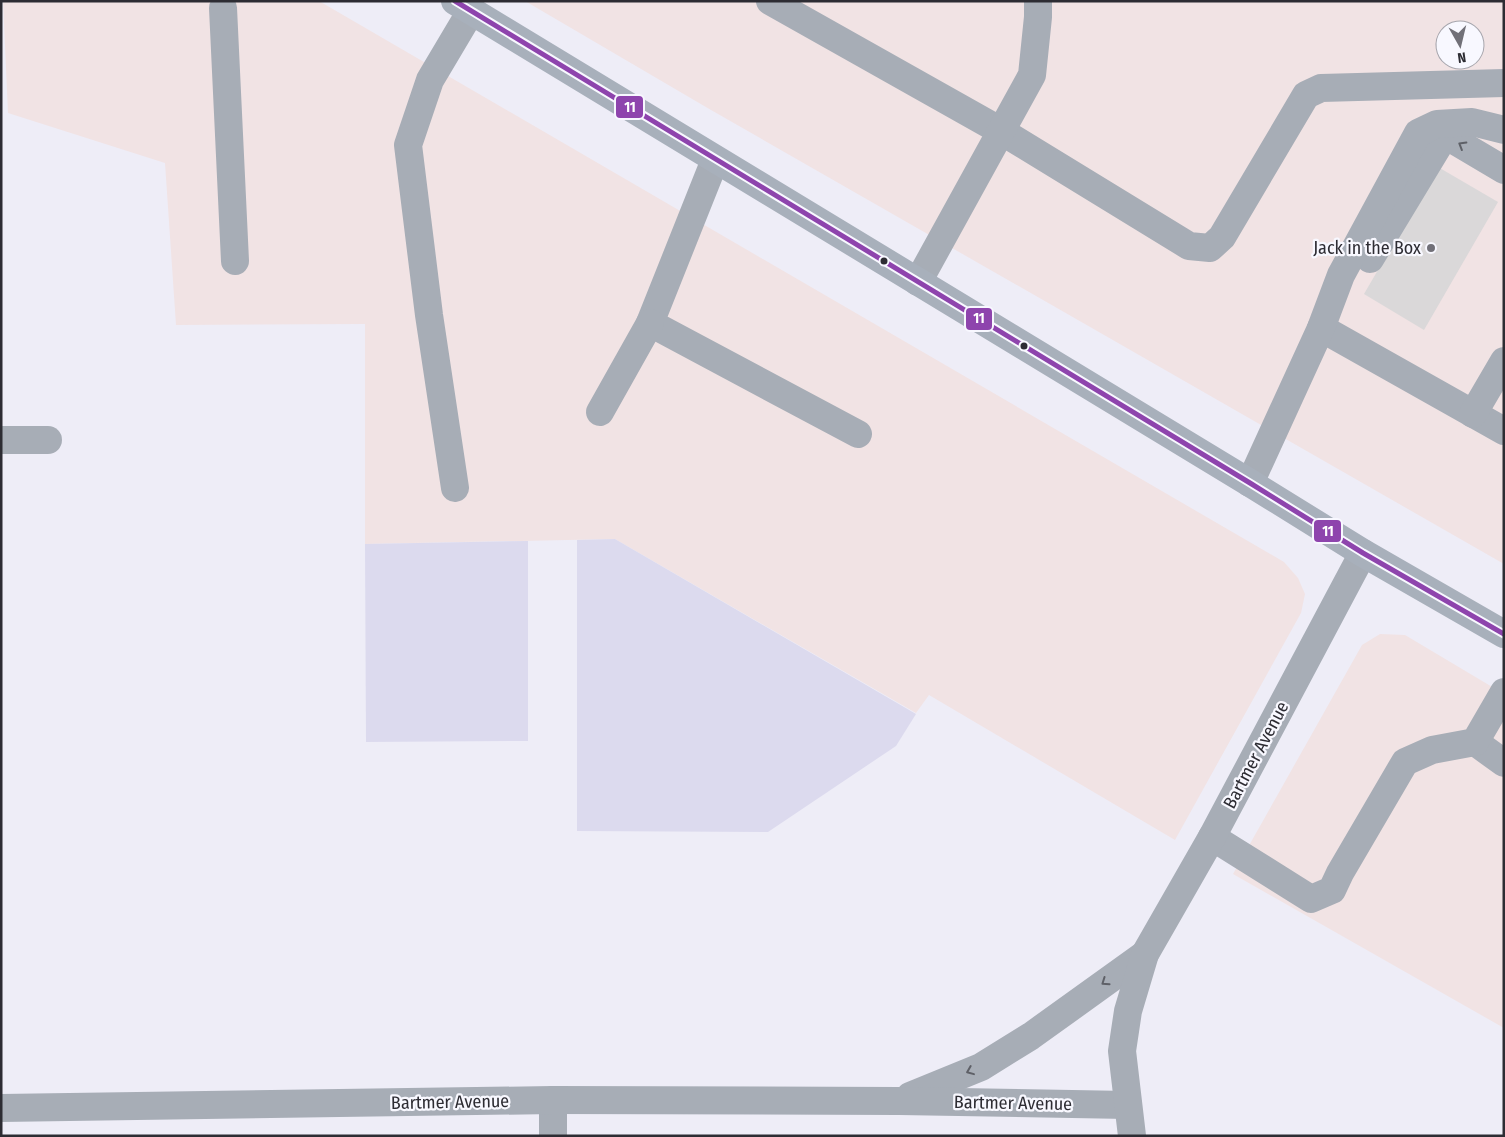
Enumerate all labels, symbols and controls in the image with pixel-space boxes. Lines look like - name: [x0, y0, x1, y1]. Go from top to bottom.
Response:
- north arrow: [1435, 20, 1485, 70]
- text: N: [1456, 48, 1467, 66]
- line badge: 11: [615, 95, 644, 119]
- text: 11: [624, 99, 636, 116]
- one-way arrow: [1459, 142, 1468, 152]
- place label: Jack in the Box: [1313, 237, 1421, 259]
- marker: Jack in the Box: [1425, 242, 1437, 254]
- unlabelled marker: [879, 256, 889, 266]
- line badge: 11: [965, 307, 993, 331]
- text: 11: [973, 310, 985, 327]
- unlabelled marker: [1019, 341, 1029, 351]
- line badge: 11: [1313, 519, 1342, 543]
- text: 11: [1322, 523, 1334, 540]
- street label: Bartmer Avenue: [1219, 698, 1294, 812]
- one-way arrow: [1102, 976, 1111, 985]
- one-way arrow: [967, 1066, 975, 1076]
- street label: Bartmer Avenue: [391, 1090, 509, 1114]
- street label: Bartmer Avenue: [954, 1091, 1072, 1115]

